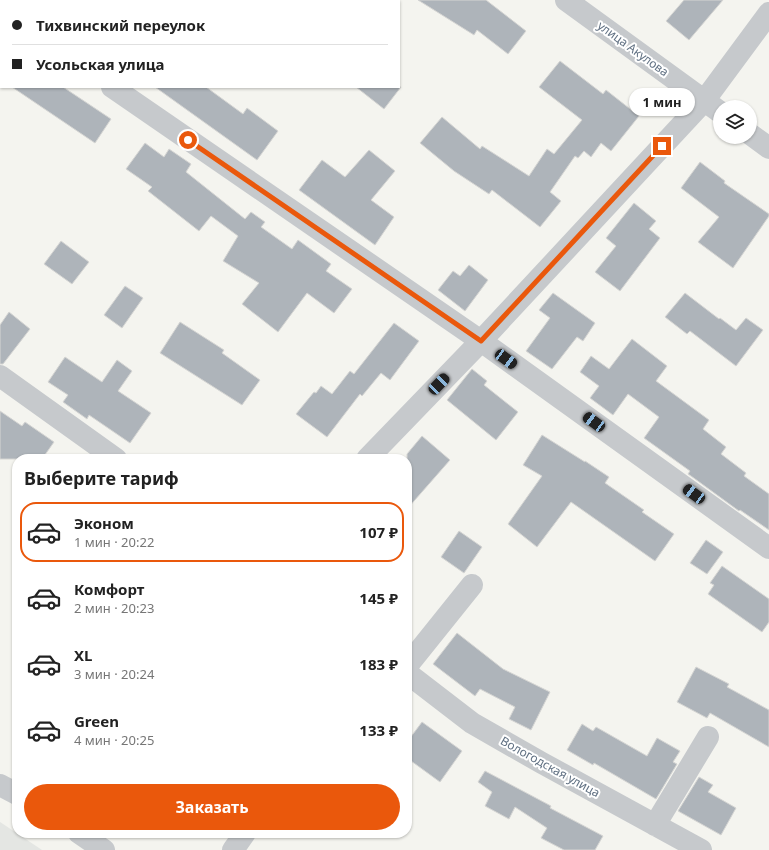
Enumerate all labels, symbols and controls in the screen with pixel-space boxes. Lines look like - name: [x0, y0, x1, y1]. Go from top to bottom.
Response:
- text: Тихвинский переулок: [36, 15, 205, 35]
- street label: улица Акулова: [594, 17, 672, 80]
- text: Усольская улица: [36, 54, 165, 74]
- callout: 1 мин: [629, 88, 695, 116]
- text: 1 мин: [643, 93, 682, 111]
- map controls: [713, 100, 757, 144]
- button: layers: [713, 100, 757, 144]
- route start: [179, 131, 197, 149]
- route end: [653, 137, 671, 155]
- car: [493, 347, 519, 371]
- car: [426, 371, 452, 397]
- car: [581, 410, 607, 434]
- text: Выберите тариф: [24, 466, 179, 490]
- car: [681, 482, 707, 506]
- text: Эконом: [74, 513, 134, 533]
- icon: car: [26, 514, 62, 550]
- text: 107 ₽: [359, 522, 398, 542]
- text: 1 мин · 20:22: [74, 533, 154, 551]
- text: Комфорт: [74, 579, 144, 599]
- icon: car: [26, 580, 62, 616]
- text: 145 ₽: [359, 588, 398, 608]
- text: 2 мин · 20:23: [74, 599, 154, 617]
- text: XL: [74, 645, 92, 665]
- icon: car: [26, 646, 62, 682]
- text: 183 ₽: [359, 654, 398, 674]
- text: 3 мин · 20:24: [74, 665, 154, 683]
- text: Green: [74, 711, 119, 731]
- icon: car: [26, 712, 62, 748]
- text: 133 ₽: [359, 720, 398, 740]
- text: 4 мин · 20:25: [74, 731, 154, 749]
- street label: Вологодская улица: [497, 732, 603, 801]
- button: Заказать: [24, 784, 400, 830]

